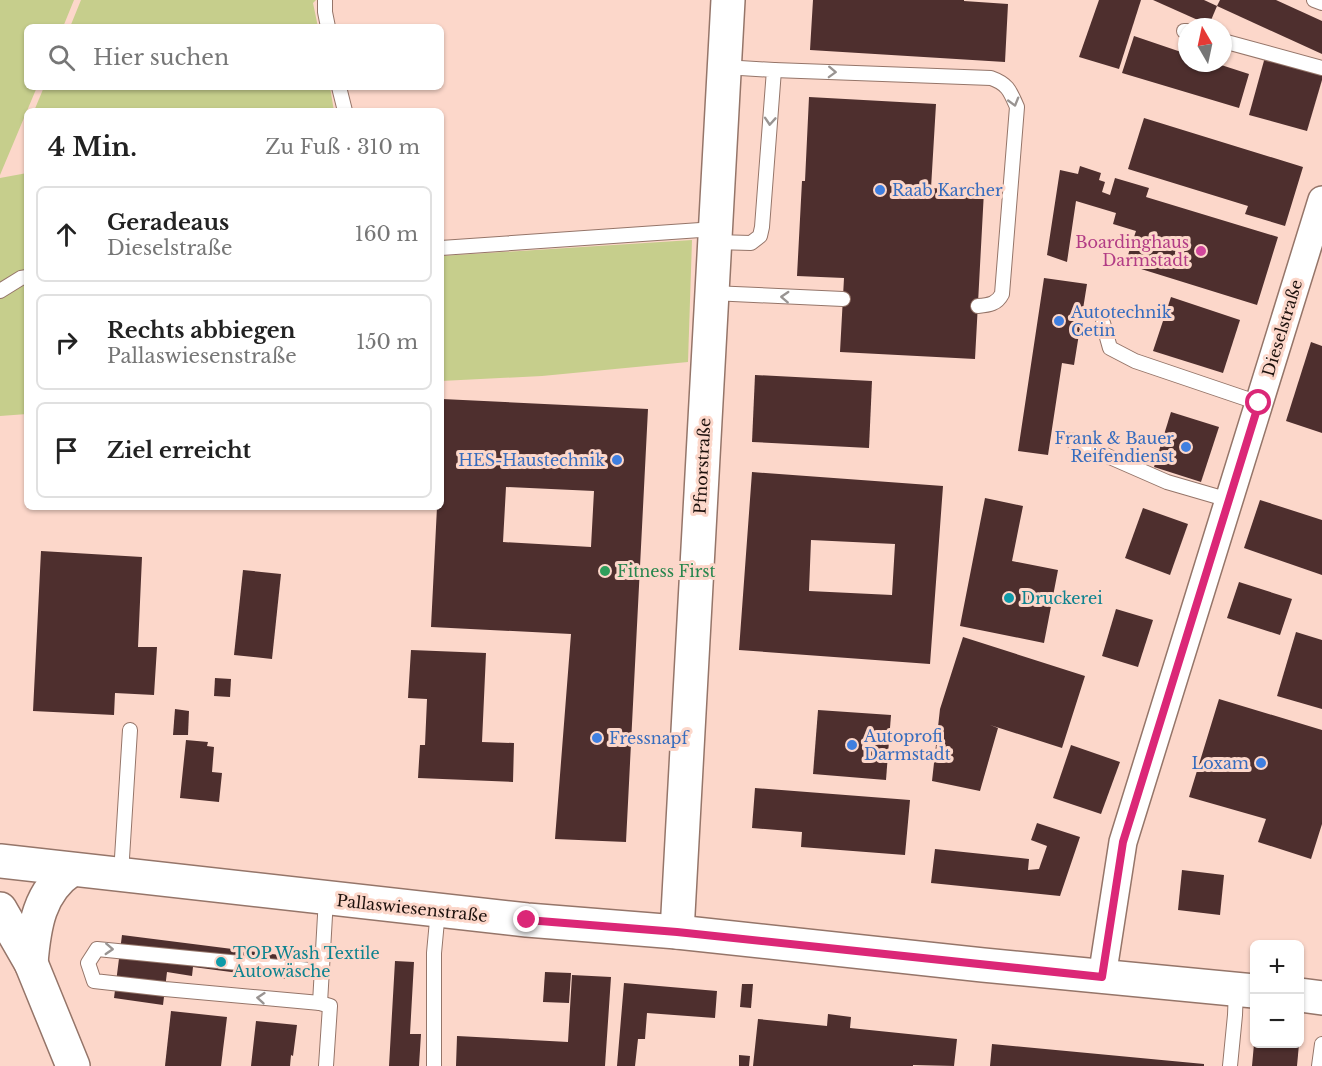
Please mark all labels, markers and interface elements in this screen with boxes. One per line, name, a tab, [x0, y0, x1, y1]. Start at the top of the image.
north arrow	[1178, 18, 1232, 72]
search box	[24, 24, 444, 90]
icon: search	[45, 41, 78, 74]
text: Hier suchen	[93, 44, 229, 71]
one-way arrow	[828, 66, 837, 78]
one-way arrow	[1007, 96, 1019, 107]
one-way arrow	[764, 116, 777, 125]
text: 4 Min.	[48, 131, 137, 163]
text: Zu Fuß · 310 m	[265, 135, 420, 159]
place label: Raab Karcher	[892, 180, 1003, 200]
marker: Raab Karcher	[873, 183, 887, 197]
text: Geradeaus	[107, 209, 229, 236]
icon: ahead	[50, 218, 83, 251]
text: 160 m	[355, 222, 418, 246]
place label: Boardinghaus Darmstadt	[1075, 232, 1189, 270]
text: Dieselstraße	[107, 236, 232, 260]
marker: Boardinghaus Darmstadt	[1194, 244, 1208, 258]
street label: Dieselstraße	[1258, 277, 1306, 379]
one-way arrow	[780, 290, 789, 303]
place label: Autotechnik Cetin	[1070, 302, 1172, 340]
marker: Autotechnik Cetin	[1052, 314, 1066, 328]
text: Rechts abbiegen	[107, 317, 296, 344]
icon: right	[50, 326, 83, 359]
text: 150 m	[356, 330, 418, 354]
text: Pallaswiesenstraße	[107, 344, 297, 368]
route start	[1245, 389, 1271, 415]
street label: Pfnorstraße	[689, 417, 715, 515]
place label: Frank & Bauer Reifendienst	[1054, 428, 1174, 466]
icon: arrive	[50, 434, 83, 467]
text: Ziel erreicht	[107, 437, 251, 464]
marker: Frank & Bauer Reifendienst	[1179, 440, 1193, 454]
place label: HES-Haustechnik	[458, 450, 605, 470]
marker: HES-Haustechnik	[610, 453, 624, 467]
place label: Fitness First	[617, 561, 716, 581]
marker: Fitness First	[598, 564, 612, 578]
place label: Druckerei	[1021, 588, 1103, 608]
marker: Druckerei	[1002, 591, 1016, 605]
place label: Autoprofi Darmstadt	[863, 726, 951, 764]
place label: Fressnapf	[609, 728, 690, 748]
marker: Fressnapf	[590, 731, 604, 745]
marker: Autoprofi Darmstadt	[845, 738, 859, 752]
place label: Loxam	[1192, 753, 1249, 773]
marker: Loxam	[1254, 756, 1268, 770]
street label: Pallaswiesenstraße	[336, 890, 488, 926]
route end	[513, 906, 539, 932]
map controls	[1250, 940, 1304, 1048]
button: +	[1250, 940, 1304, 994]
one-way arrow	[104, 943, 113, 956]
place label: TOP Wash Textile Autowäsche	[232, 943, 380, 981]
marker: TOP Wash Textile Autowäsche	[214, 955, 228, 969]
one-way arrow	[257, 992, 266, 1005]
button: −	[1250, 994, 1304, 1048]

